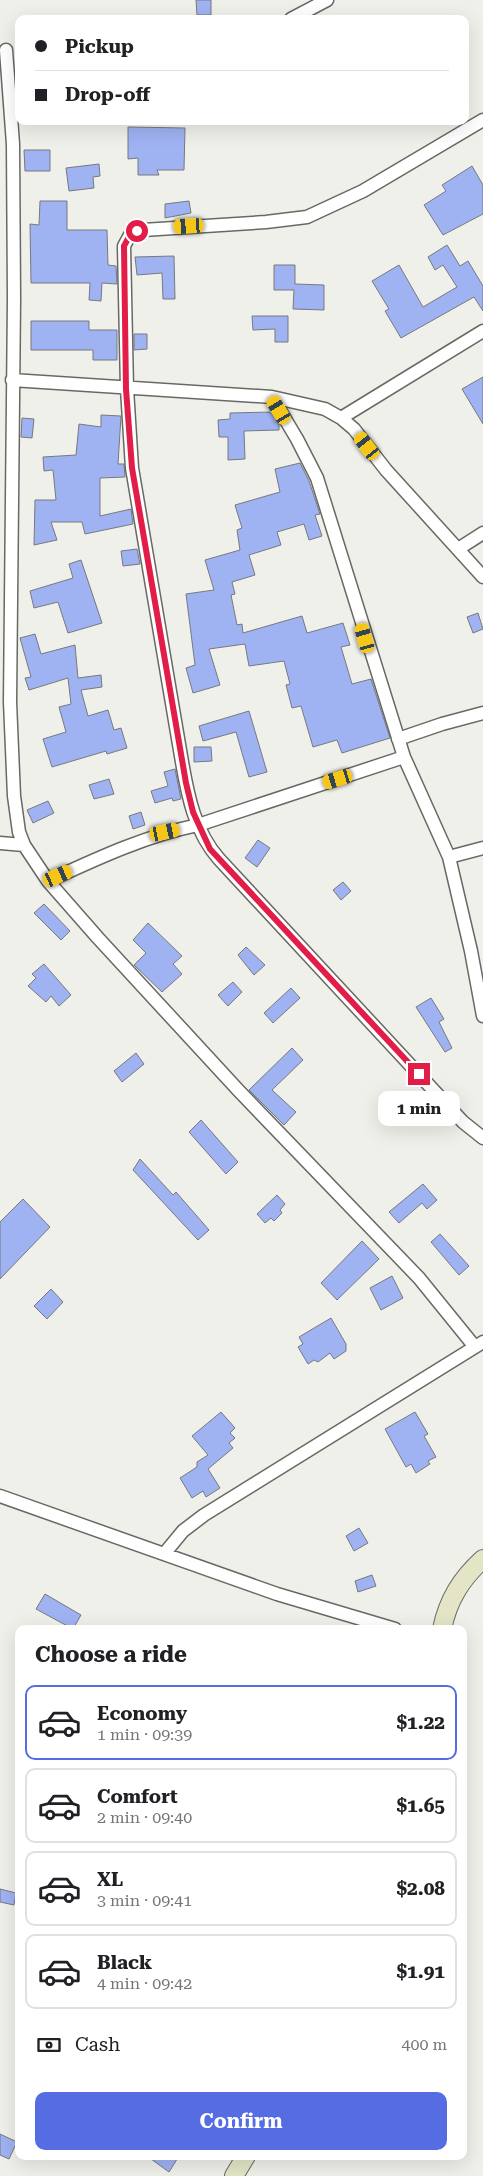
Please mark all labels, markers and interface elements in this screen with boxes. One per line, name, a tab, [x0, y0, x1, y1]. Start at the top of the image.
text: Pickup	[65, 35, 134, 58]
text: Drop-off	[65, 83, 150, 106]
car	[173, 218, 204, 234]
route start	[126, 220, 148, 242]
car	[264, 393, 293, 427]
car	[351, 430, 382, 462]
car	[353, 622, 376, 654]
car	[321, 767, 354, 791]
car	[148, 822, 181, 842]
car	[41, 863, 74, 889]
route end	[408, 1063, 430, 1085]
callout: 1 min	[378, 1092, 460, 1126]
text: 1 min	[397, 1099, 441, 1118]
text: Choose a ride	[35, 1642, 187, 1667]
icon: car	[37, 1700, 82, 1745]
text: Economy	[97, 1702, 187, 1725]
text: $1.22	[396, 1711, 445, 1734]
text: 1 min · 09:39	[97, 1725, 192, 1744]
icon: car	[37, 1783, 82, 1828]
text: Comfort	[97, 1785, 178, 1808]
text: $1.65	[396, 1794, 445, 1817]
text: 2 min · 09:40	[97, 1808, 192, 1827]
icon: car	[37, 1866, 82, 1911]
text: XL	[97, 1868, 123, 1891]
text: $2.08	[396, 1877, 445, 1900]
text: 3 min · 09:41	[97, 1891, 192, 1910]
icon: car	[37, 1949, 82, 1994]
text: Black	[97, 1951, 152, 1974]
text: $1.91	[396, 1960, 445, 1983]
text: 4 min · 09:42	[97, 1974, 192, 1993]
icon: cash	[35, 2031, 63, 2059]
text: Cash	[75, 2033, 120, 2056]
text: 400 m	[401, 2035, 447, 2054]
button: Confirm	[35, 2092, 447, 2150]

